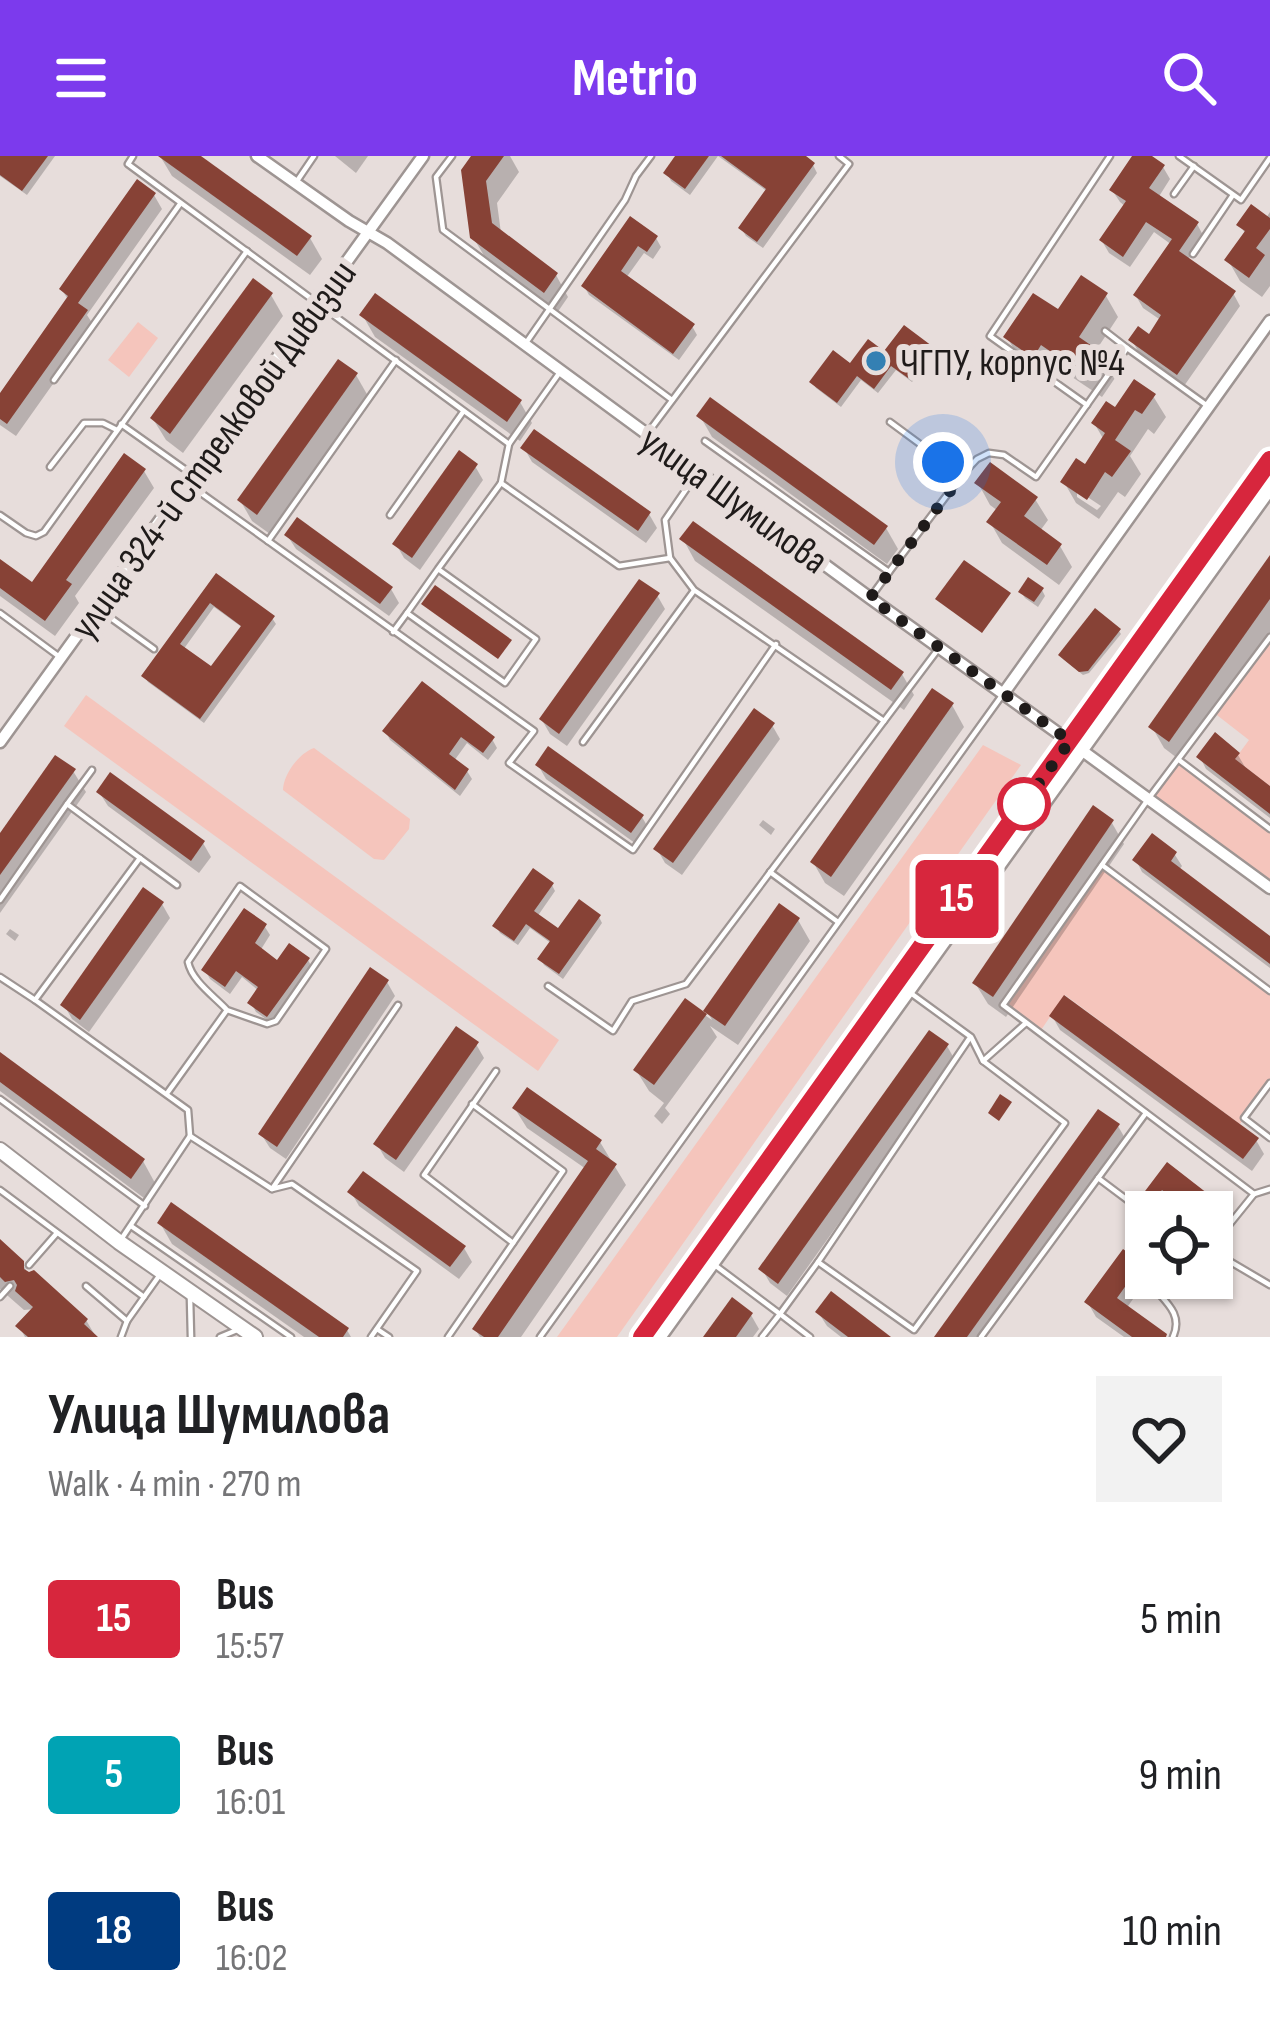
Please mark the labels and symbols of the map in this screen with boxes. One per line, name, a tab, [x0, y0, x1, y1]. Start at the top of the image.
street label: улица 324-й Стрелковой Дивизии	[61, 252, 367, 649]
place label: ЧГПУ, корпус №4	[900, 340, 1125, 387]
marker: ЧГПУ, корпус №4	[863, 348, 889, 374]
street label: улица Шумилова	[631, 417, 837, 585]
your location	[913, 432, 973, 492]
unlabelled marker	[999, 779, 1049, 829]
line badge: 15	[903, 860, 1011, 938]

